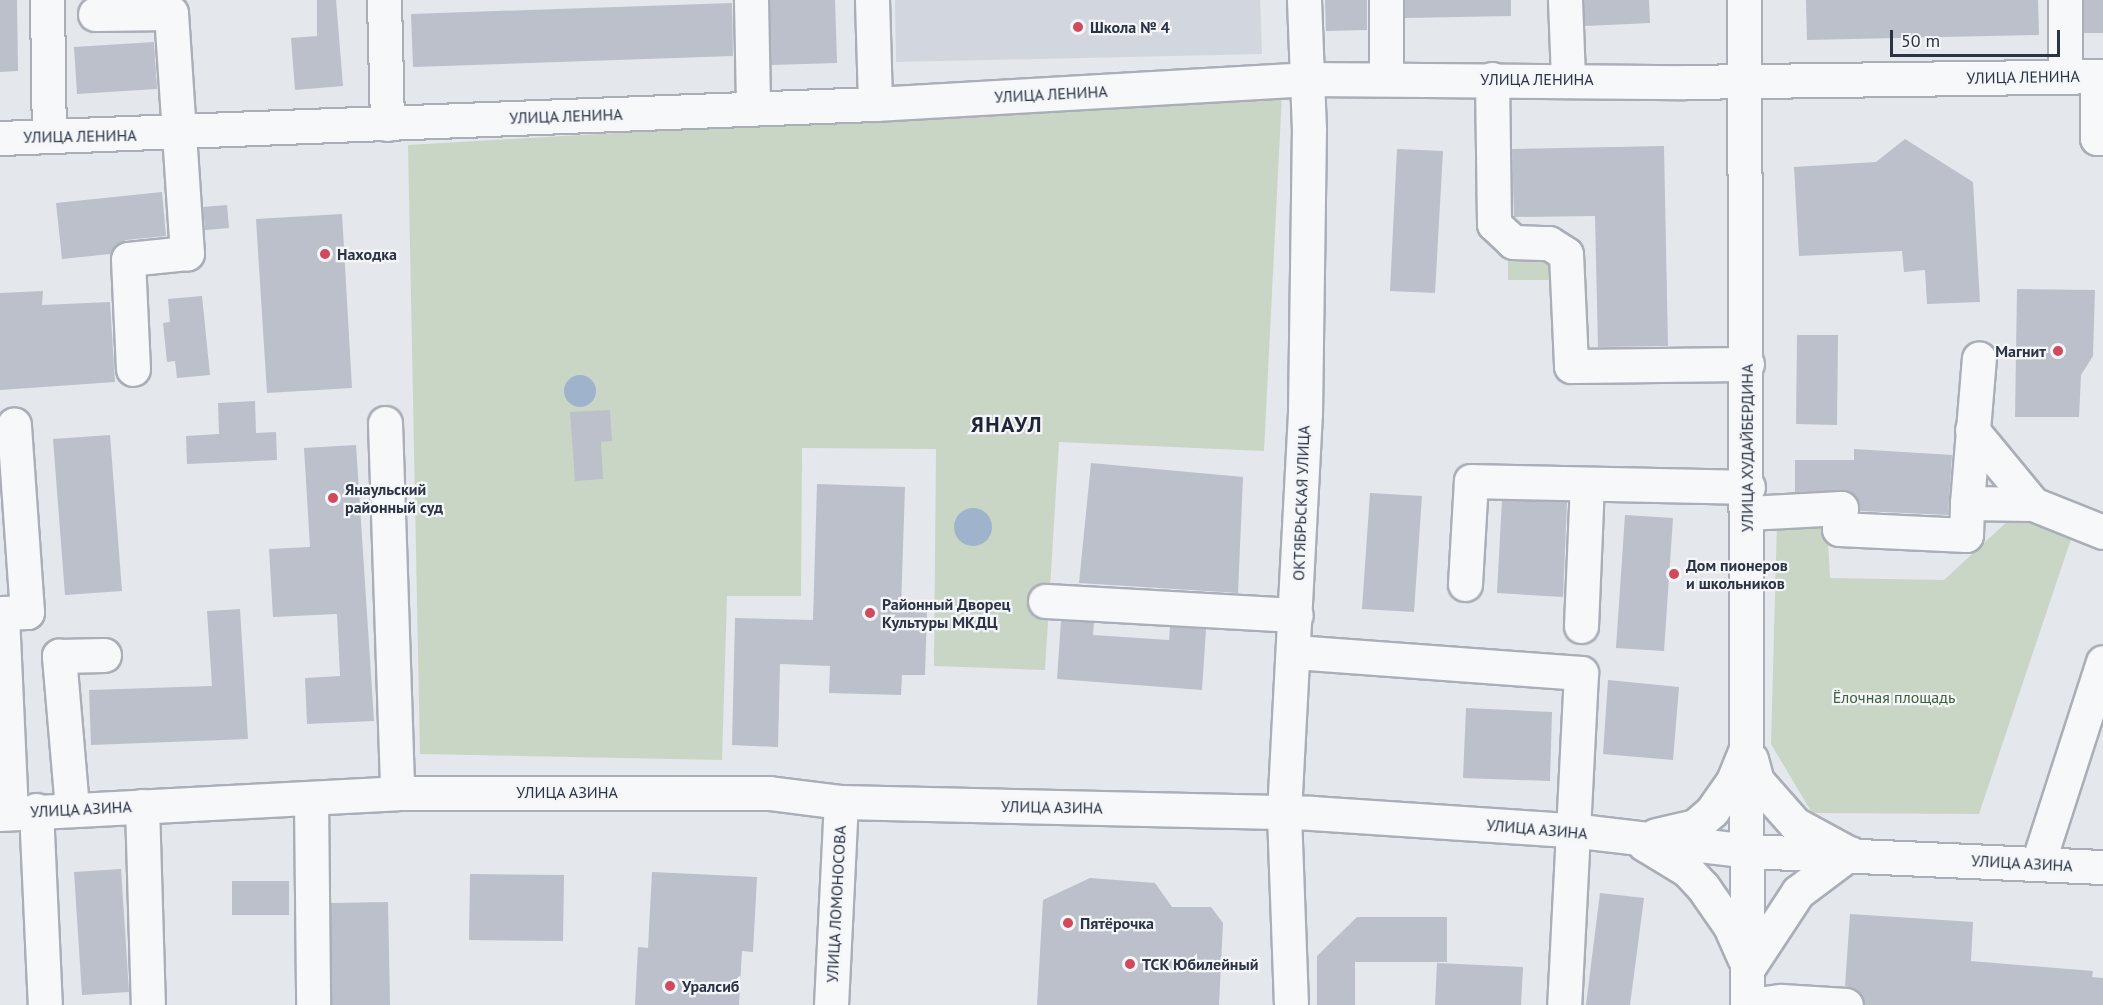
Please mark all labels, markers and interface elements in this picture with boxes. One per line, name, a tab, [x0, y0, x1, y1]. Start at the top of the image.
place label: Школа № 4	[1090, 17, 1170, 37]
scale bar	[1893, 18, 2062, 56]
marker: Школа № 4	[1071, 20, 1085, 34]
text: 50 m	[1901, 29, 1940, 52]
street label: УЛИЦА ЛЕНИНА	[1966, 66, 2080, 88]
street label: УЛИЦА ЛЕНИНА	[1480, 69, 1594, 89]
street label: УЛИЦА ЛЕНИНА	[993, 81, 1109, 107]
street label: УЛИЦА ЛЕНИНА	[509, 104, 623, 128]
street label: УЛИЦА ЛЕНИНА	[23, 125, 137, 147]
place label: Находка	[337, 244, 397, 264]
marker: Находка	[318, 247, 332, 261]
place label: Магнит	[1995, 341, 2046, 361]
marker: Магнит	[2051, 344, 2065, 358]
street label: УЛИЦА ХУДАЙБЕРДИНА	[1737, 363, 1757, 533]
district label: ЯНАУЛ	[971, 412, 1043, 438]
street label: ОКТЯБРЬСКАЯ УЛИЦА	[1289, 425, 1313, 581]
place label: Янаульский районный суд	[345, 479, 443, 517]
marker: Янаульский районный суд	[326, 491, 340, 505]
place label: Дом пионеров и школьников	[1686, 555, 1788, 593]
marker: Дом пионеров и школьников	[1667, 567, 1681, 581]
place label: Районный Дворец Культуры МКДЦ	[882, 594, 1011, 632]
marker: Районный Дворец Культуры МКДЦ	[863, 606, 877, 620]
park label: Ёлочная площадь	[1833, 687, 1955, 707]
street label: УЛИЦА АЗИНА	[516, 782, 618, 802]
street label: УЛИЦА АЗИНА	[29, 797, 133, 821]
street label: УЛИЦА АЗИНА	[1000, 797, 1104, 817]
street label: УЛИЦА АЗИНА	[1485, 815, 1589, 843]
street label: УЛИЦА ЛОМОНОСОВА	[822, 824, 850, 984]
street label: УЛИЦА АЗИНА	[1970, 851, 2074, 875]
place label: Пятёрочка	[1080, 913, 1154, 933]
marker: Пятёрочка	[1061, 916, 1075, 930]
place label: ТСК Юбилейный	[1142, 954, 1259, 974]
marker: ТСК Юбилейный	[1123, 957, 1137, 971]
place label: Уралсиб	[682, 976, 739, 996]
marker: Уралсиб	[663, 979, 677, 993]

